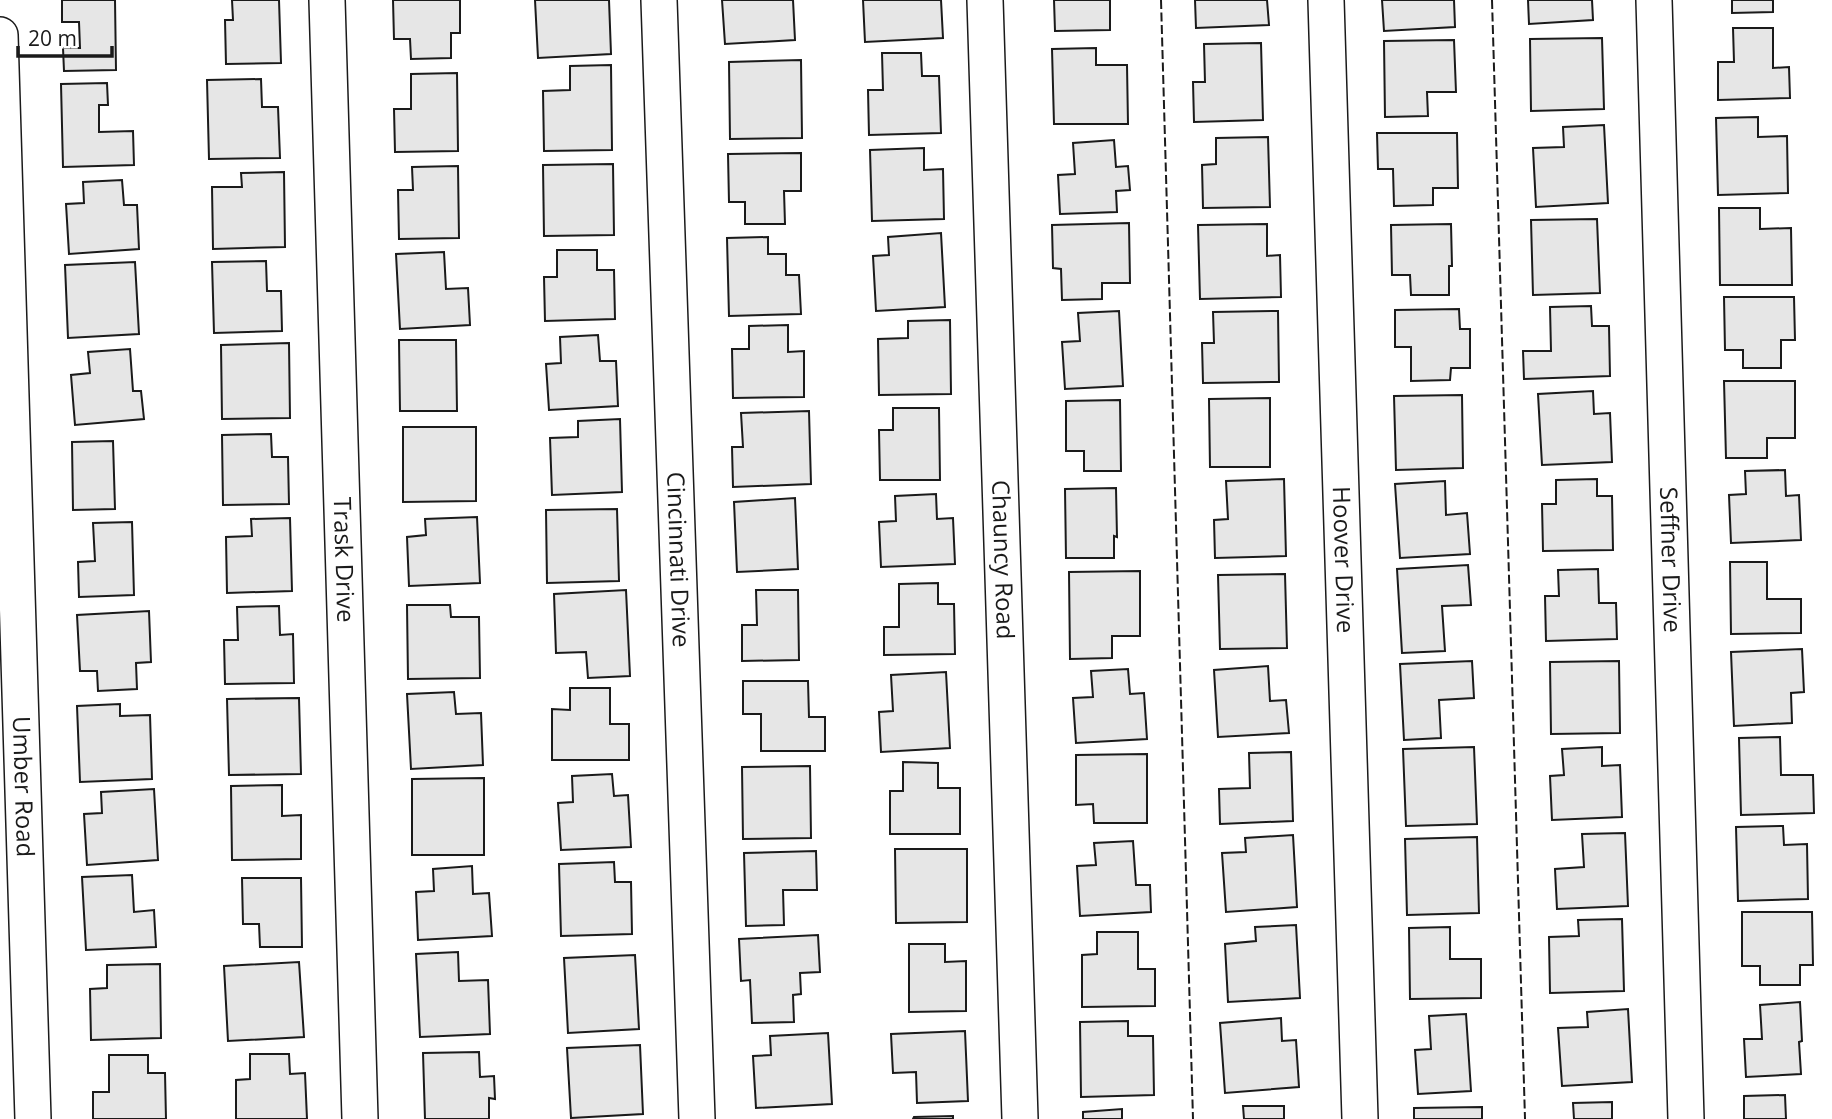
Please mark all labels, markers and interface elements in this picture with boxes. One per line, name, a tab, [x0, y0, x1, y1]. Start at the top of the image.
scale bar	[18, 14, 112, 58]
text: 20 m	[28, 24, 77, 52]
street label: Cincinnati Drive	[660, 471, 699, 648]
street label: Chauncy Road	[985, 479, 1023, 640]
street label: Hoover Drive	[1326, 486, 1363, 634]
street label: Seffner Drive	[1653, 486, 1690, 633]
street label: Trask Drive	[327, 497, 363, 623]
street label: Umber Road	[6, 716, 43, 858]

